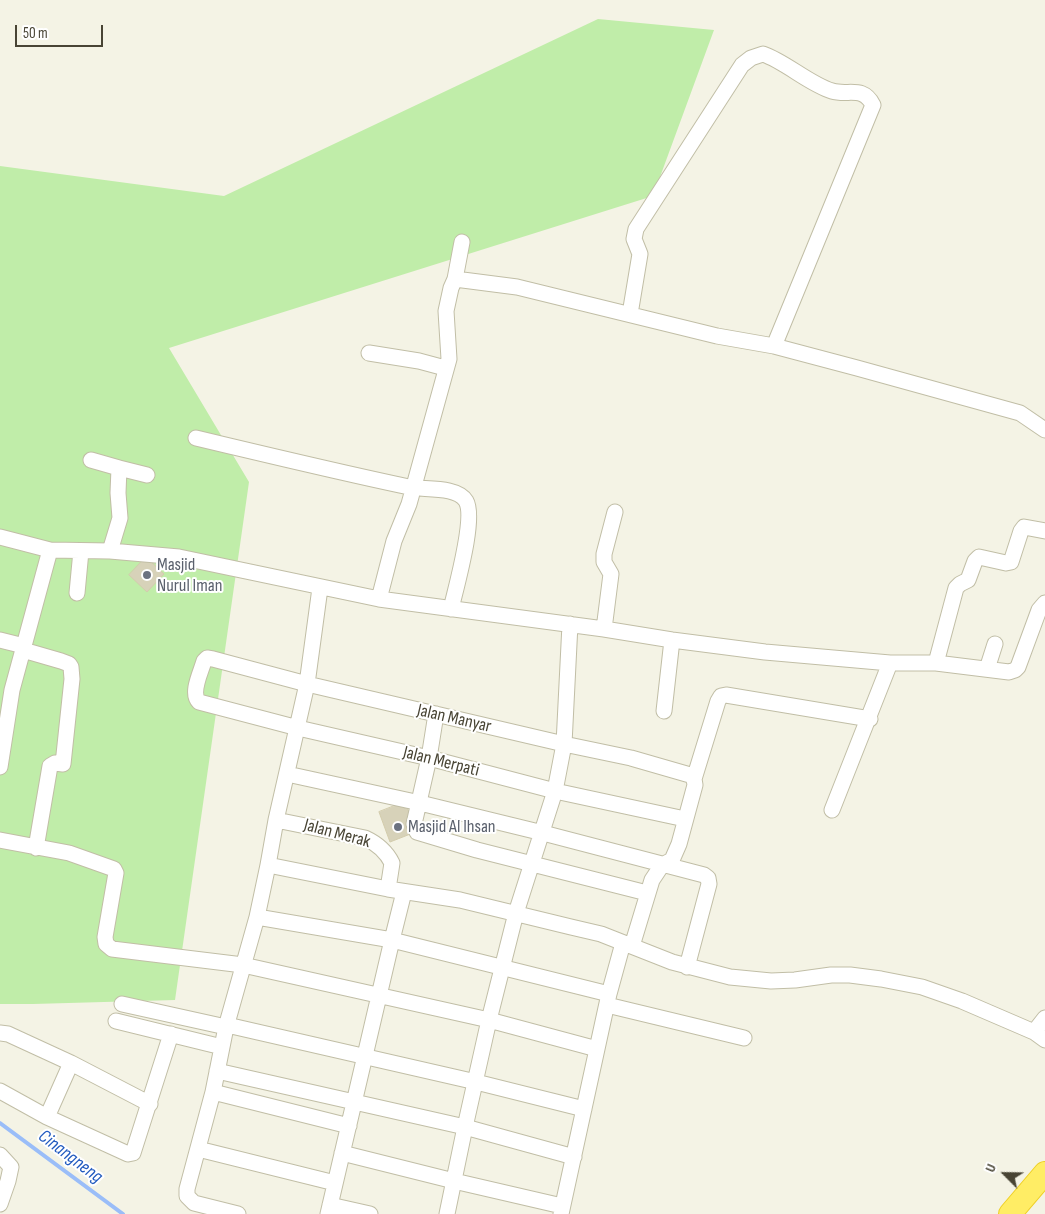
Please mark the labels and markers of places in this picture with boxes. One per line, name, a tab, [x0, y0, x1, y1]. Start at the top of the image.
place label: Masjid Nurul Iman	[157, 554, 222, 596]
marker: Masjid Nurul Iman	[141, 569, 153, 581]
place label: Masjid Al Ihsan	[408, 816, 496, 838]
marker: Masjid Al Ihsan	[392, 821, 404, 833]

